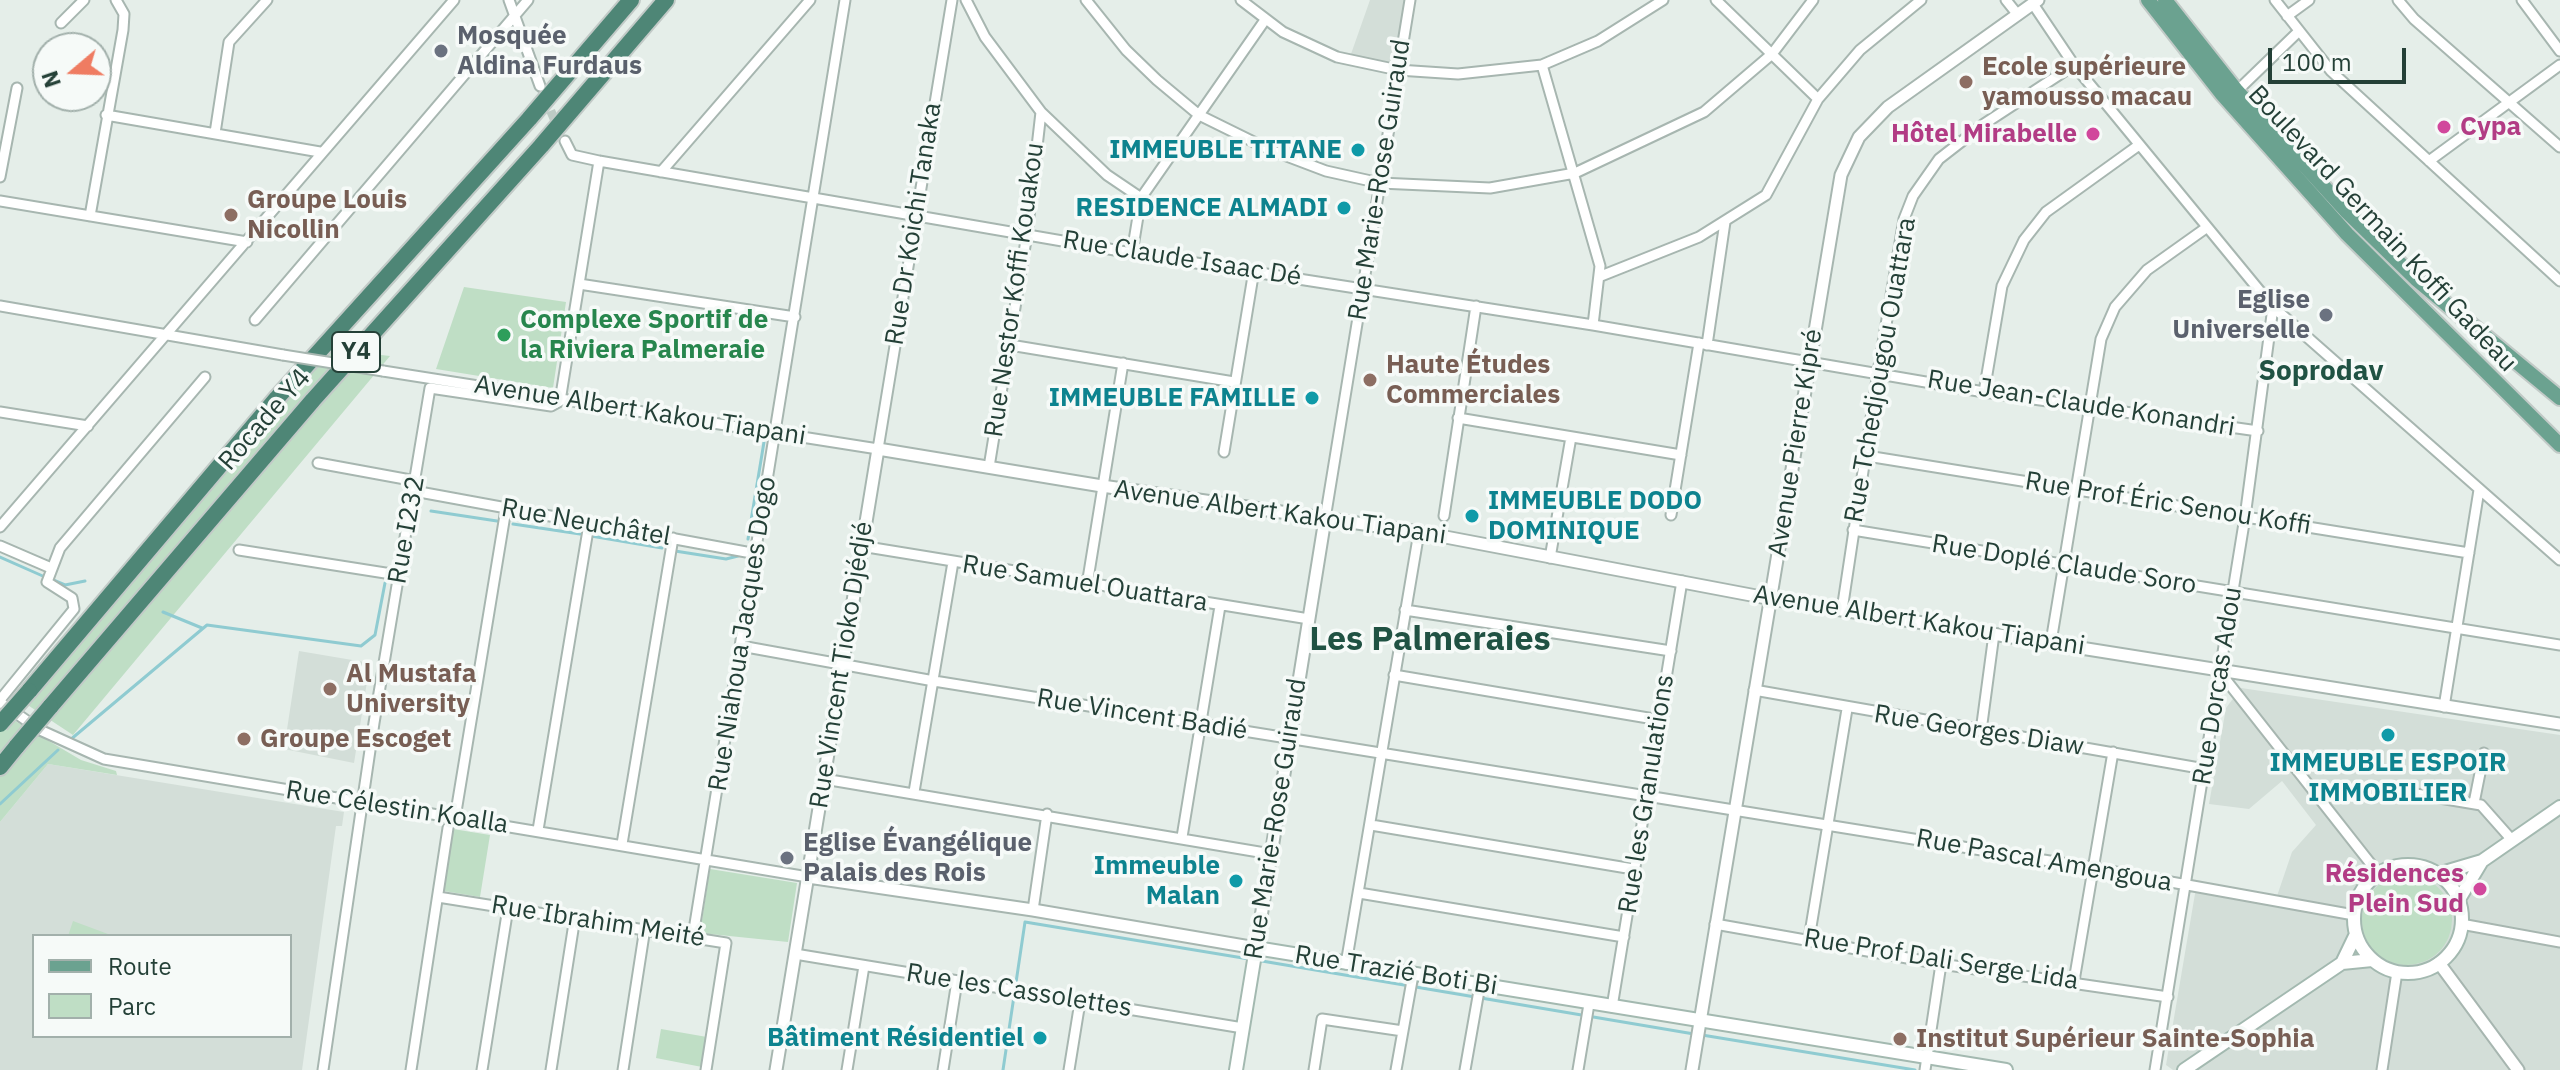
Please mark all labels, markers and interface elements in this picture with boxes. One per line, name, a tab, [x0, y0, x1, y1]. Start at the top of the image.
place label: Mosquée Aldina Furdaus	[457, 20, 642, 82]
north arrow	[32, 32, 112, 112]
scale bar	[2272, 32, 2410, 82]
street label: Rue Marie-Rose Guiraud	[1342, 37, 1418, 323]
marker: Mosquée Aldina Furdaus	[432, 42, 450, 60]
text: 100 m	[2282, 46, 2352, 78]
place label: Ecole supérieure yamousso macau	[1982, 51, 2192, 112]
text: N	[34, 67, 67, 92]
marker: Ecole supérieure yamousso macau	[1957, 73, 1975, 91]
street label: Boulevard Germain Koffi Gadeau	[2241, 79, 2523, 379]
street label: Rue Dr Koichi Tanaka	[879, 100, 949, 348]
place label: Cypa	[2460, 111, 2521, 143]
place label: Hôtel Mirabelle	[1891, 118, 2077, 150]
marker: Cypa	[2435, 118, 2453, 136]
marker: Hôtel Mirabelle	[2084, 125, 2102, 143]
place label: IMMEUBLE TITANE	[1109, 134, 1342, 166]
street label: Rue Nestor Koffi Kouakou	[979, 141, 1051, 439]
marker: IMMEUBLE TITANE	[1349, 141, 1367, 159]
place label: Groupe Louis Nicollin	[247, 184, 407, 246]
place label: RESIDENCE ALMADI	[1076, 192, 1328, 224]
marker: RESIDENCE ALMADI	[1335, 199, 1353, 217]
marker: Groupe Louis Nicollin	[222, 206, 240, 224]
street label: Rue Tchedjougou Ouattara	[1839, 215, 1923, 525]
street label: Rue Claude Isaac Dé	[1061, 225, 1303, 293]
place label: Eglise Universelle	[2172, 284, 2310, 346]
place label: Complexe Sportif de la Riviera Palmeraie	[520, 304, 768, 366]
marker: Eglise Universelle	[2317, 306, 2335, 324]
marker: Complexe Sportif de la Riviera Palmeraie	[495, 326, 513, 344]
street label: Avenue Pierre Kipré	[1763, 327, 1829, 559]
road number: Y4	[332, 332, 380, 372]
place label: Haute Études Commerciales	[1386, 349, 1560, 410]
district label: Soprodav	[2259, 355, 2383, 389]
street label: Rocade Y4	[212, 363, 318, 477]
street label: Rue Jean-Claude Konandri	[1925, 364, 2237, 444]
street label: Avenue Albert Kakou Tiapani	[472, 369, 808, 453]
marker: Haute Études Commerciales	[1361, 371, 1379, 389]
place label: IMMEUBLE FAMILLE	[1049, 382, 1296, 414]
marker: IMMEUBLE FAMILLE	[1303, 389, 1321, 407]
street label: Rue Prof Éric Senou Koffi	[2023, 466, 2313, 542]
street label: Rue I232	[382, 474, 432, 586]
street label: Avenue Albert Kakou Tiapani	[1112, 474, 1448, 552]
street label: Rue Niahoua Jacques Dogo	[703, 475, 783, 793]
place label: IMMEUBLE DODO DOMINIQUE	[1488, 485, 1702, 546]
street label: Rue Neuchâtel	[499, 493, 673, 553]
marker: IMMEUBLE DODO DOMINIQUE	[1463, 507, 1481, 525]
street label: Rue Vincent Tioko Djédjé	[804, 519, 880, 811]
street label: Rue Doplé Claude Soro	[1930, 529, 2198, 601]
street label: Rue Samuel Ouattara	[960, 549, 1210, 619]
street label: Avenue Albert Kakou Tiapani	[1751, 579, 2087, 663]
street label: Rue Dorcas Adou	[2187, 585, 2249, 787]
district label: Les Palmeraies	[1309, 620, 1551, 660]
place label: Al Mustafa University	[346, 658, 476, 720]
street label: Rue les Granulations	[1613, 672, 1681, 916]
street label: Rue Marie-Rose Guiraud	[1238, 676, 1314, 962]
marker: Al Mustafa University	[321, 680, 339, 698]
street label: Rue Vincent Badié	[1034, 683, 1250, 747]
street label: Rue Georges Diaw	[1872, 699, 2086, 763]
place label: Groupe Escoget	[260, 723, 451, 755]
marker: IMMEUBLE ESPOIR IMMOBILIER	[2379, 726, 2397, 744]
marker: Groupe Escoget	[235, 730, 253, 748]
place label: IMMEUBLE ESPOIR IMMOBILIER	[2269, 747, 2507, 808]
street label: Rue Célestin Koalla	[284, 775, 510, 841]
street label: Rue Pascal Amengoua	[1914, 823, 2174, 899]
place label: Eglise Évangélique Palais des Rois	[803, 827, 1032, 888]
marker: Eglise Évangélique Palais des Rois	[778, 849, 796, 867]
place label: Immeuble Malan	[1094, 850, 1220, 912]
place label: Résidences Plein Sud	[2325, 858, 2464, 920]
marker: Immeuble Malan	[1227, 872, 1245, 890]
marker: Résidences Plein Sud	[2471, 880, 2489, 898]
street label: Rue Ibrahim Meité	[489, 890, 707, 954]
street label: Rue Prof Dali Serge Lida	[1802, 923, 2080, 997]
legend	[32, 934, 292, 1038]
street label: Rue Trazié Boti Bi	[1293, 940, 1499, 1002]
text: Route	[108, 950, 172, 982]
street label: Rue les Cassolettes	[904, 958, 1134, 1024]
text: Parc	[108, 990, 156, 1022]
place label: Bâtiment Résidentiel	[767, 1022, 1024, 1054]
place label: Institut Supérieur Sainte-Sophia	[1916, 1023, 2314, 1055]
marker: Bâtiment Résidentiel	[1031, 1029, 1049, 1047]
marker: Institut Supérieur Sainte-Sophia	[1891, 1030, 1909, 1048]

